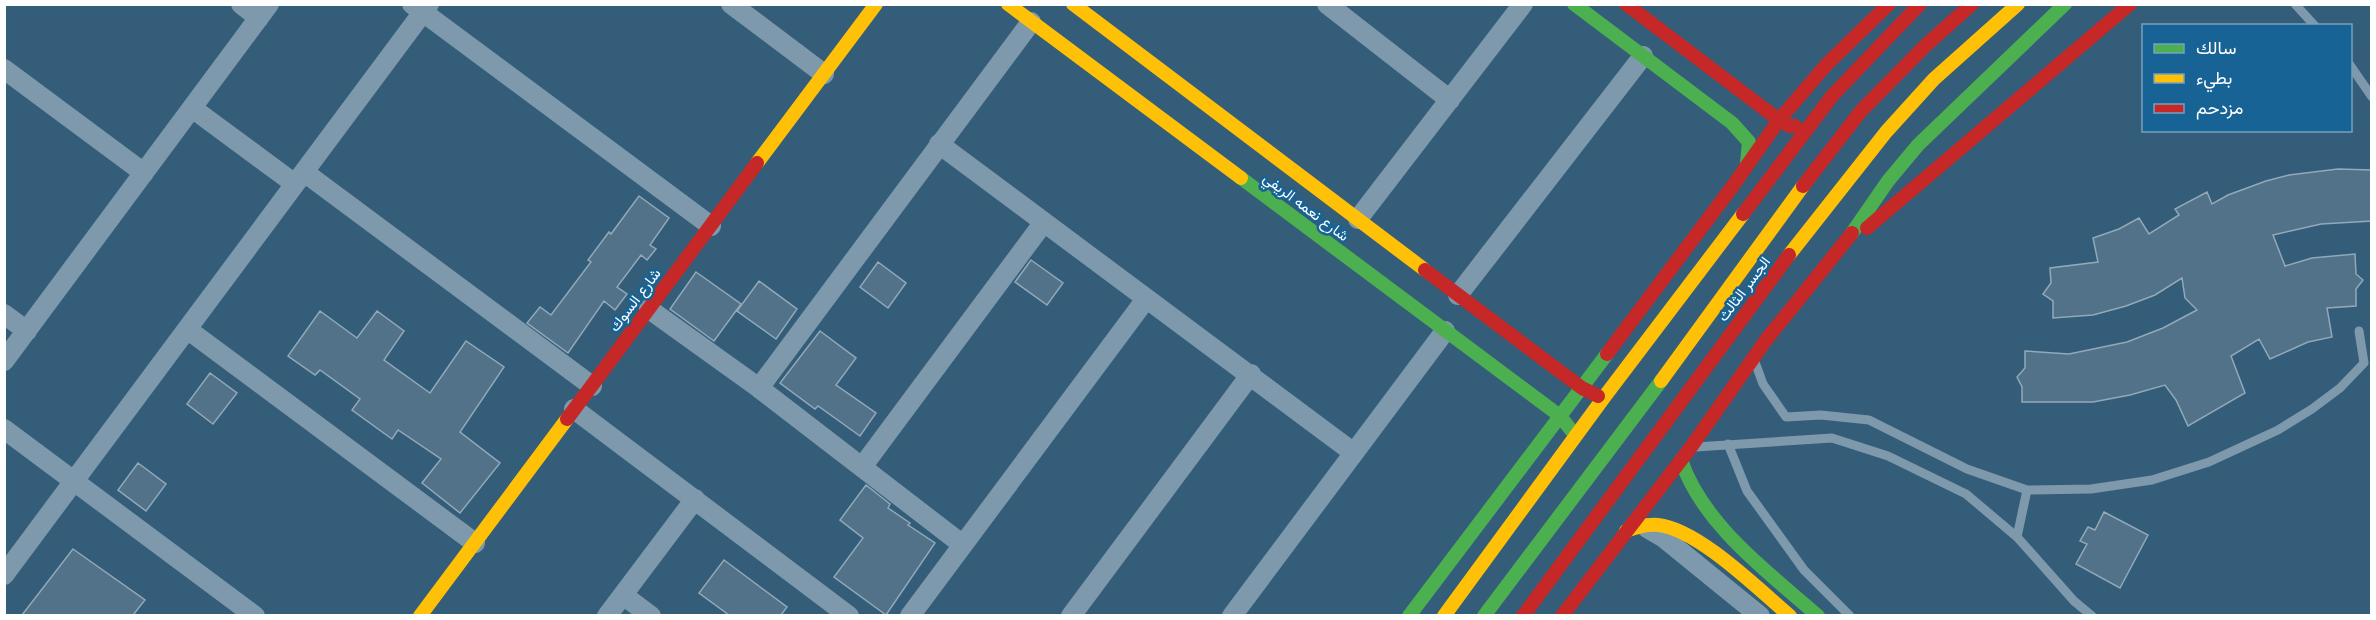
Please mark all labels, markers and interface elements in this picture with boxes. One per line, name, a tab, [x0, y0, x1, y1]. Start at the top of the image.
legend	[2142, 24, 2352, 132]
text: سالك	[2196, 37, 2236, 59]
text: بطيء	[2196, 67, 2232, 93]
text: مزدحم	[2196, 97, 2243, 120]
street label: شارع نعمه الريفي	[1257, 168, 1353, 248]
street label: الجسر الثالث	[1713, 253, 1774, 325]
street label: شارع السوك	[605, 264, 666, 336]

